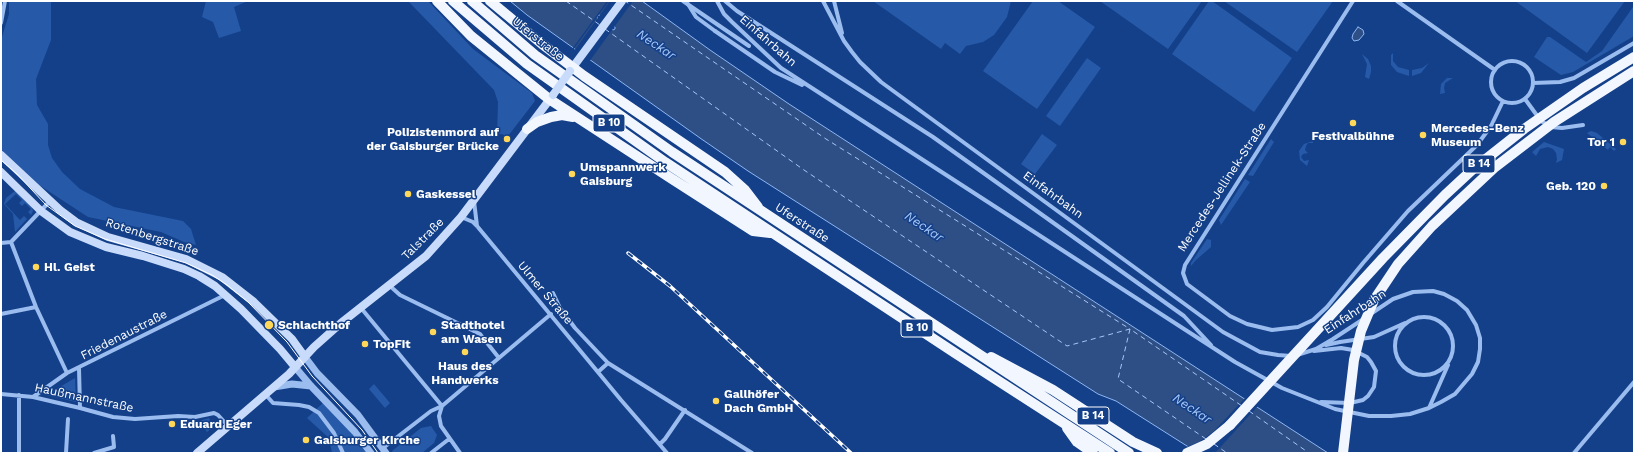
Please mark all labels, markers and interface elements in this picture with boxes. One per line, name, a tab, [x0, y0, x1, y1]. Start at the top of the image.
street label: Einfahrbahn	[737, 12, 799, 70]
street label: Uferstraße	[509, 14, 567, 64]
water label: Neckar	[634, 26, 678, 64]
road number: B 10	[593, 114, 625, 132]
marker: Festivalbühne	[1348, 118, 1358, 128]
street label: Mercedes-Jellinek-Straße	[1175, 120, 1269, 254]
place label: Mercedes-Benz Museum	[1431, 121, 1524, 149]
place label: Polizistenmord auf der Gaisburger Brücke	[366, 125, 499, 153]
place label: Festivalbühne	[1311, 129, 1395, 143]
marker: Mercedes-Benz Museum	[1418, 130, 1428, 140]
marker: Polizistenmord auf der Gaisburger Brücke	[502, 134, 512, 144]
place label: Tor 1	[1587, 135, 1615, 149]
marker: Tor 1	[1618, 137, 1628, 147]
road number: B 14	[1463, 155, 1495, 173]
place label: Umspannwerk Gaisburg	[580, 160, 666, 188]
street label: Einfahrbahn	[1020, 168, 1086, 222]
marker: Umspannwerk Gaisburg	[567, 169, 577, 179]
place label: Geb. 120	[1546, 179, 1596, 193]
marker: Geb. 120	[1599, 181, 1609, 191]
place label: Gaskessel	[416, 187, 476, 201]
marker: Gaskessel	[403, 189, 413, 199]
street label: Uferstraße	[772, 200, 832, 246]
water label: Neckar	[902, 208, 946, 246]
street label: Rotenbergstraße	[104, 215, 200, 259]
street label: Talstraße	[399, 215, 447, 263]
street label: Ulmer Straße	[514, 258, 576, 328]
place label: Hl. Geist	[44, 260, 95, 274]
marker: Hl. Geist	[31, 262, 41, 272]
street label: Einfahrbahn	[1321, 287, 1389, 337]
street label: Friedenaustraße	[78, 307, 170, 363]
place label: Schlachthof	[278, 318, 350, 332]
place label: Stadthotel am Wasen	[441, 318, 505, 346]
marker: Schlachthof	[263, 319, 275, 331]
road number: B 10	[901, 319, 933, 337]
marker: Stadthotel am Wasen	[428, 327, 438, 337]
place label: TopFit	[373, 337, 410, 351]
marker: TopFit	[360, 339, 370, 349]
marker: Haus des Handwerks	[460, 347, 470, 357]
place label: Haus des Handwerks	[431, 359, 499, 387]
street label: Haußmannstraße	[33, 380, 135, 416]
place label: Gallhöfer Dach GmbH	[724, 387, 793, 415]
water label: Neckar	[1170, 390, 1214, 428]
marker: Gallhöfer Dach GmbH	[711, 396, 721, 406]
road number: B 14	[1077, 407, 1109, 425]
place label: Eduard Eger	[180, 417, 252, 431]
marker: Eduard Eger	[167, 419, 177, 429]
place label: Gaisburger Kirche	[314, 433, 420, 447]
marker: Gaisburger Kirche	[301, 435, 311, 445]

